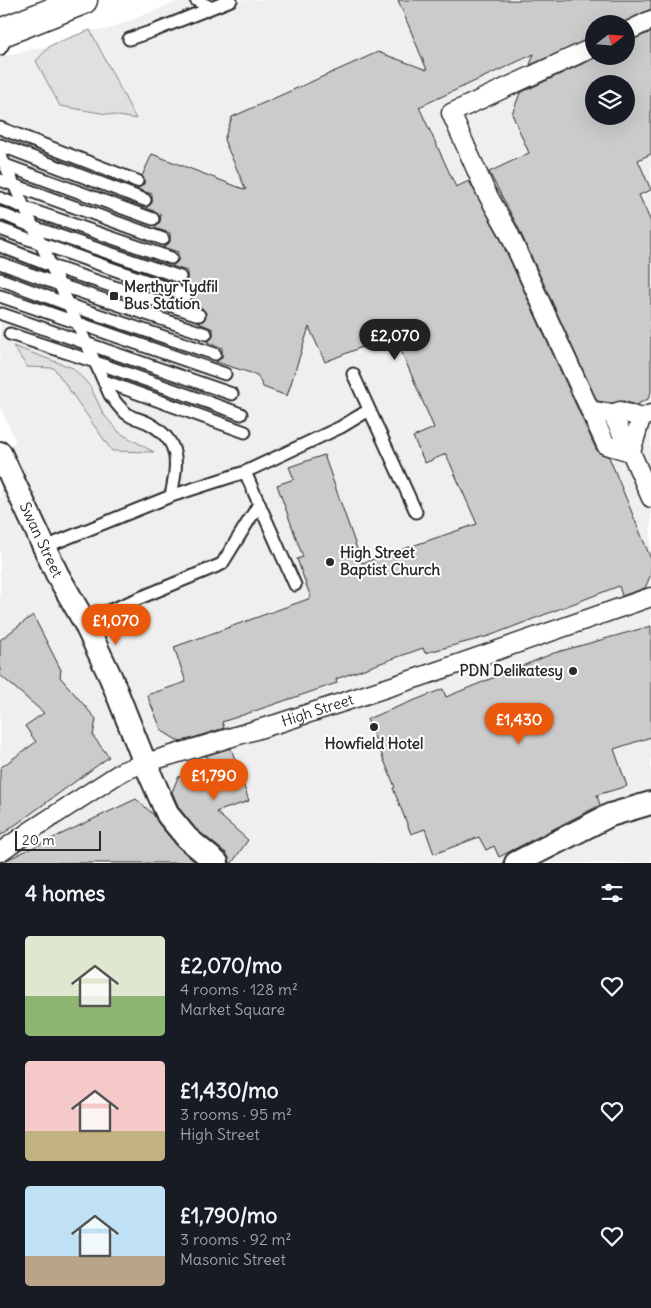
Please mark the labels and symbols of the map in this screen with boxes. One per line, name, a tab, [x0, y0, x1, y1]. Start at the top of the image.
north arrow	[585, 15, 635, 65]
place label: Merthyr Tydfil Bus Station	[124, 277, 218, 313]
marker: Merthyr Tydfil Bus Station	[108, 290, 120, 302]
pin: £2,070	[354, 318, 436, 361]
street label: Swan Street	[16, 499, 67, 581]
place label: High Street Baptist Church	[340, 543, 441, 580]
marker: High Street Baptist Church	[324, 556, 336, 568]
pin: £1,070	[75, 604, 157, 646]
place label: PDN Delikatesy	[460, 661, 563, 681]
marker: PDN Delikatesy	[567, 665, 579, 677]
street label: High Street	[279, 689, 356, 731]
pin: £1,430	[478, 702, 560, 745]
marker: Howfield Hotel	[368, 721, 380, 733]
place label: Howfield Hotel	[325, 734, 423, 753]
pin: £1,790	[173, 758, 255, 801]
scale bar	[15, 828, 101, 851]

